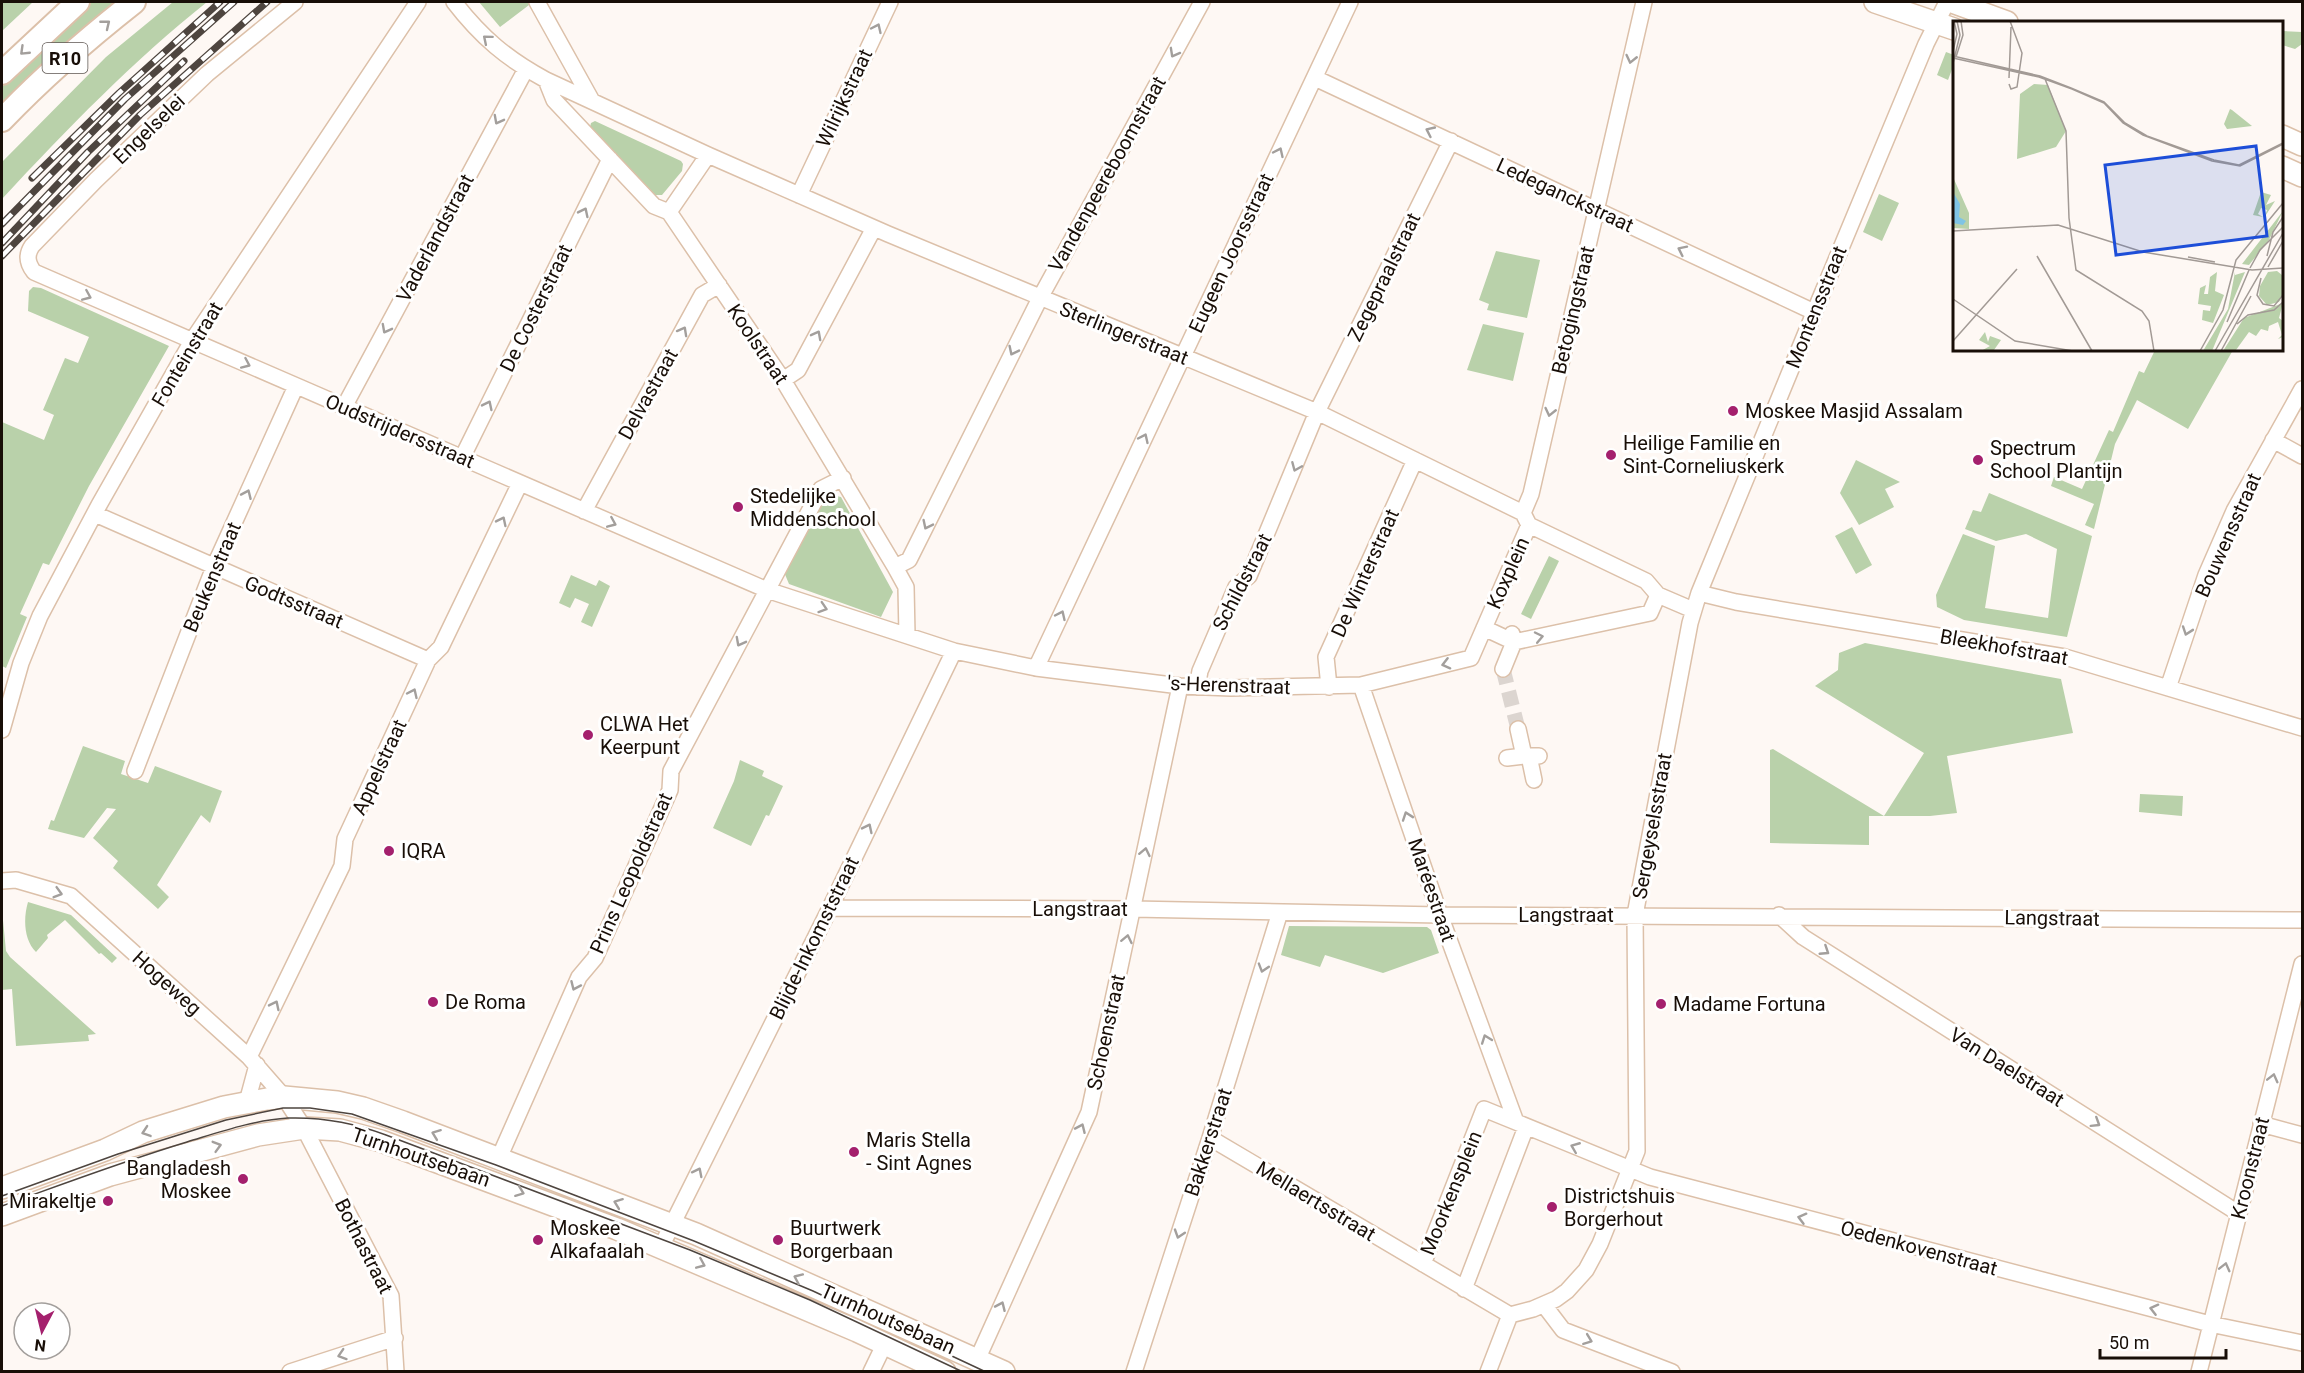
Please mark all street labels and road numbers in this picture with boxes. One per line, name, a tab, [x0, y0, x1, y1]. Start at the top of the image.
road number: R10	[42, 43, 88, 73]
street label: Wilrijkstraat	[811, 45, 877, 151]
street label: Vandenpeereboomstraat	[1043, 72, 1171, 276]
street label: Engelselei	[108, 89, 190, 169]
street label: Ledeganckstraat	[1493, 153, 1637, 237]
street label: Eugeen Joorsstraat	[1184, 169, 1278, 337]
street label: Vaderlandstraat	[391, 170, 479, 306]
street label: Zegepraalstraat	[1343, 209, 1425, 345]
street label: De Costerstraat	[495, 240, 577, 376]
street label: Montensstraat	[1781, 242, 1851, 372]
street label: Betogingstraat	[1547, 244, 1599, 376]
street label: Sterlingerstraat	[1056, 296, 1192, 370]
street label: Fonteinstraat	[146, 297, 228, 411]
street label: Koolstraat	[722, 299, 794, 389]
street label: Delvastraat	[613, 344, 683, 444]
street label: Oudstrijdersstraat	[322, 389, 478, 473]
street label: Bouwensstraat	[2190, 469, 2266, 601]
street label: De Winterstraat	[1326, 505, 1404, 641]
street label: Beukenstraat	[178, 518, 246, 636]
street label: Schildstraat	[1207, 529, 1277, 635]
street label: Koxplein	[1482, 533, 1534, 613]
street label: Godtsstraat	[241, 570, 347, 634]
street label: Bleekhofstraat	[1938, 624, 2070, 670]
street label: 's-Herenstraat	[1167, 671, 1291, 699]
street label: Appelstraat	[346, 715, 412, 819]
street label: Sergeyselsstraat	[1627, 751, 1677, 901]
street label: Prins Leopoldstraat	[585, 789, 677, 957]
street label: Maréestraat	[1403, 835, 1461, 945]
street label: Blijde-Inkomststraat	[764, 853, 864, 1023]
street label: Langstraat	[1032, 897, 1128, 921]
street label: Langstraat	[1518, 903, 1614, 927]
street label: Langstraat	[2004, 905, 2100, 931]
street label: Hogeweg	[128, 946, 206, 1020]
street label: Schoenstraat	[1082, 972, 1130, 1092]
street label: Van Daelstraat	[1945, 1022, 2069, 1112]
street label: Bakkerstraat	[1179, 1085, 1237, 1199]
street label: Kroonstraat	[2226, 1114, 2274, 1222]
street label: Turnhoutsebaan	[349, 1122, 493, 1192]
street label: Moorkensplein	[1415, 1128, 1487, 1258]
street label: Mellaertsstraat	[1252, 1156, 1380, 1246]
street label: Bothastraat	[330, 1194, 398, 1298]
street label: Oedenkovenstraat	[1838, 1216, 2000, 1280]
street label: Turnhoutsebaan	[817, 1279, 959, 1359]

